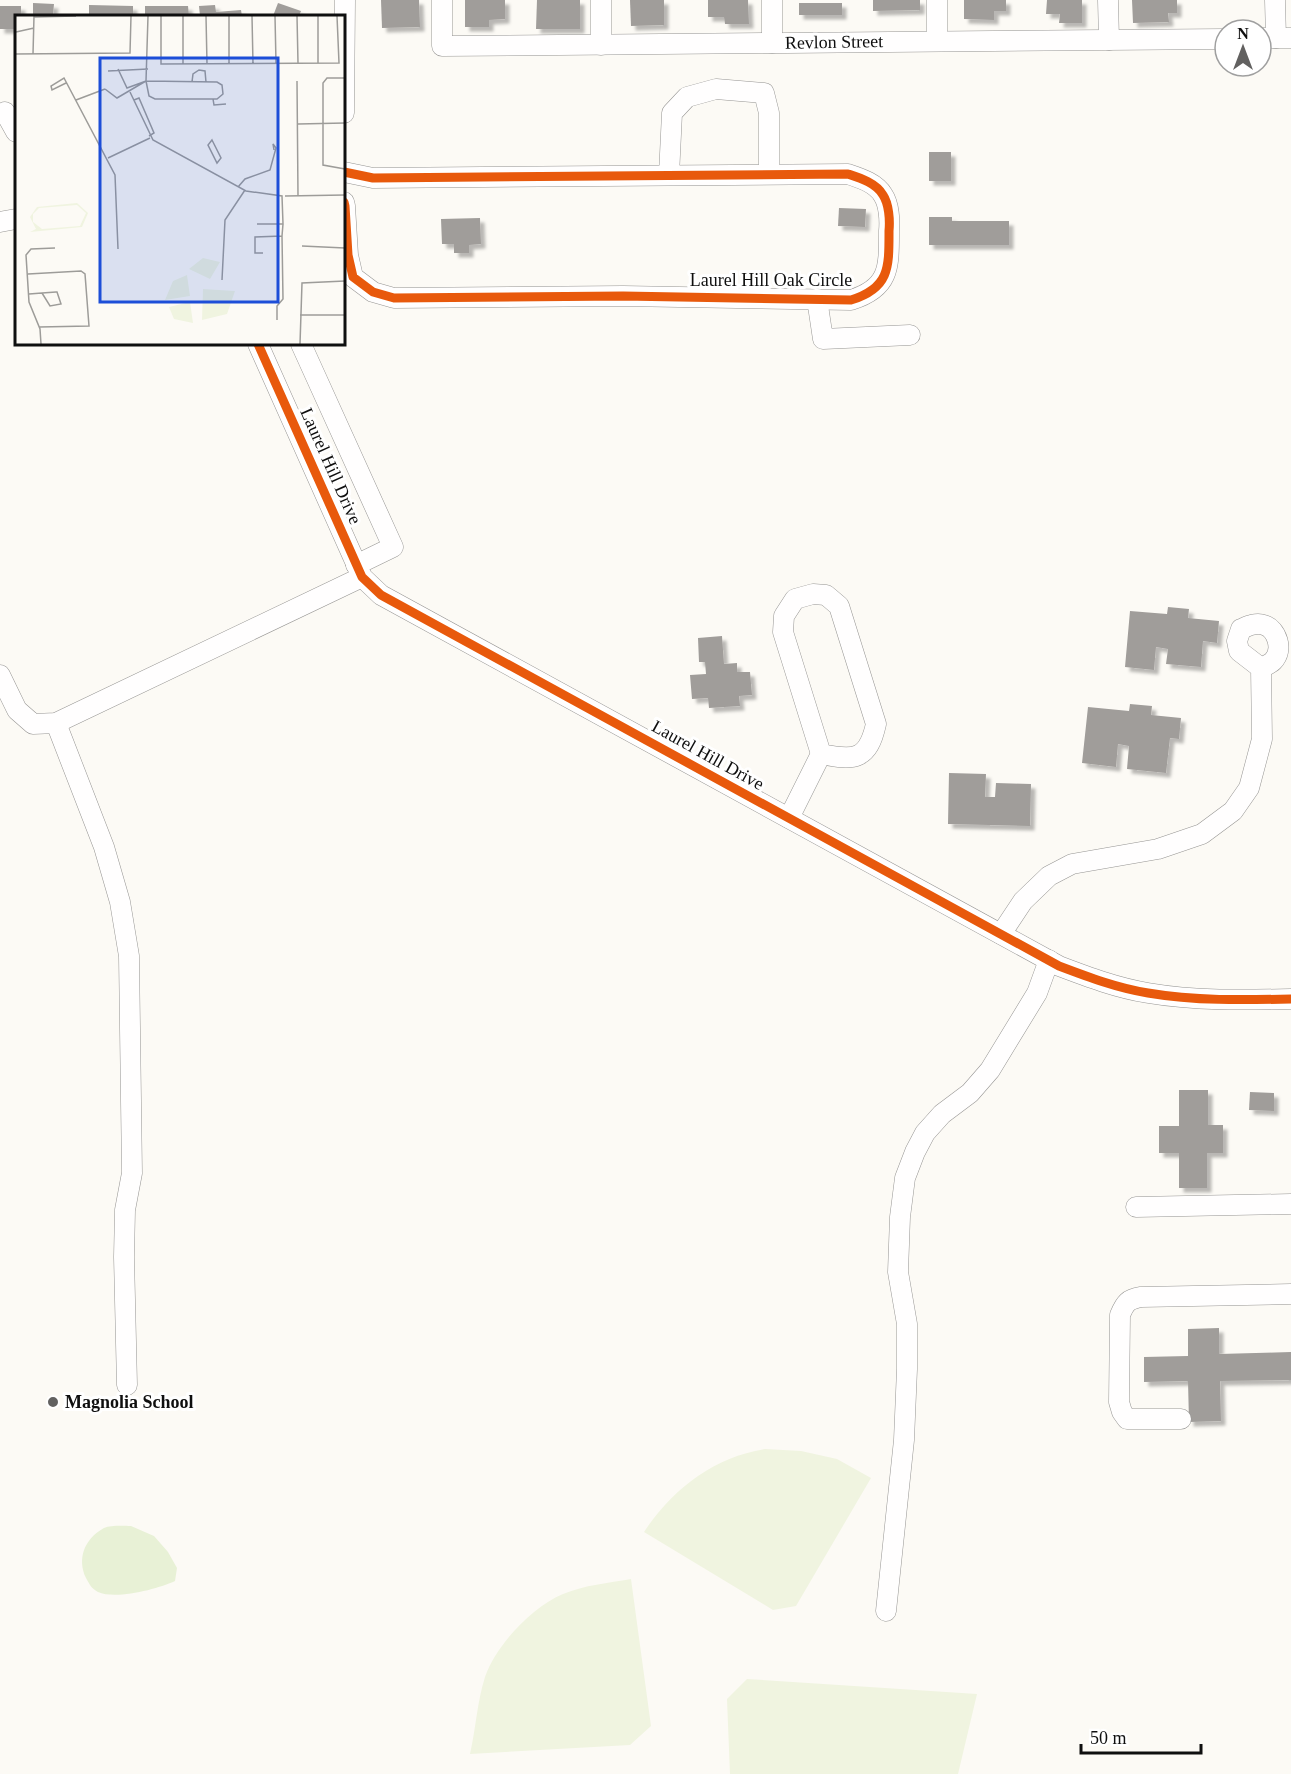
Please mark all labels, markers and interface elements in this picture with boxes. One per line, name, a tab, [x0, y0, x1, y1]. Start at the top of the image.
inset map	[15, 15, 345, 345]
north arrow	[1213, 18, 1273, 78]
text: N	[1237, 25, 1249, 42]
street label: Revlon Street	[785, 31, 883, 53]
street label: Laurel Hill Oak Circle	[690, 270, 852, 290]
street label: Laurel Hill Drive	[296, 405, 366, 527]
street label: Laurel Hill Drive	[649, 716, 767, 794]
place label: Magnolia School	[65, 1392, 194, 1412]
marker: Magnolia School	[46, 1395, 60, 1409]
scale bar	[1081, 1717, 1201, 1755]
text: 50 m	[1090, 1728, 1127, 1748]

